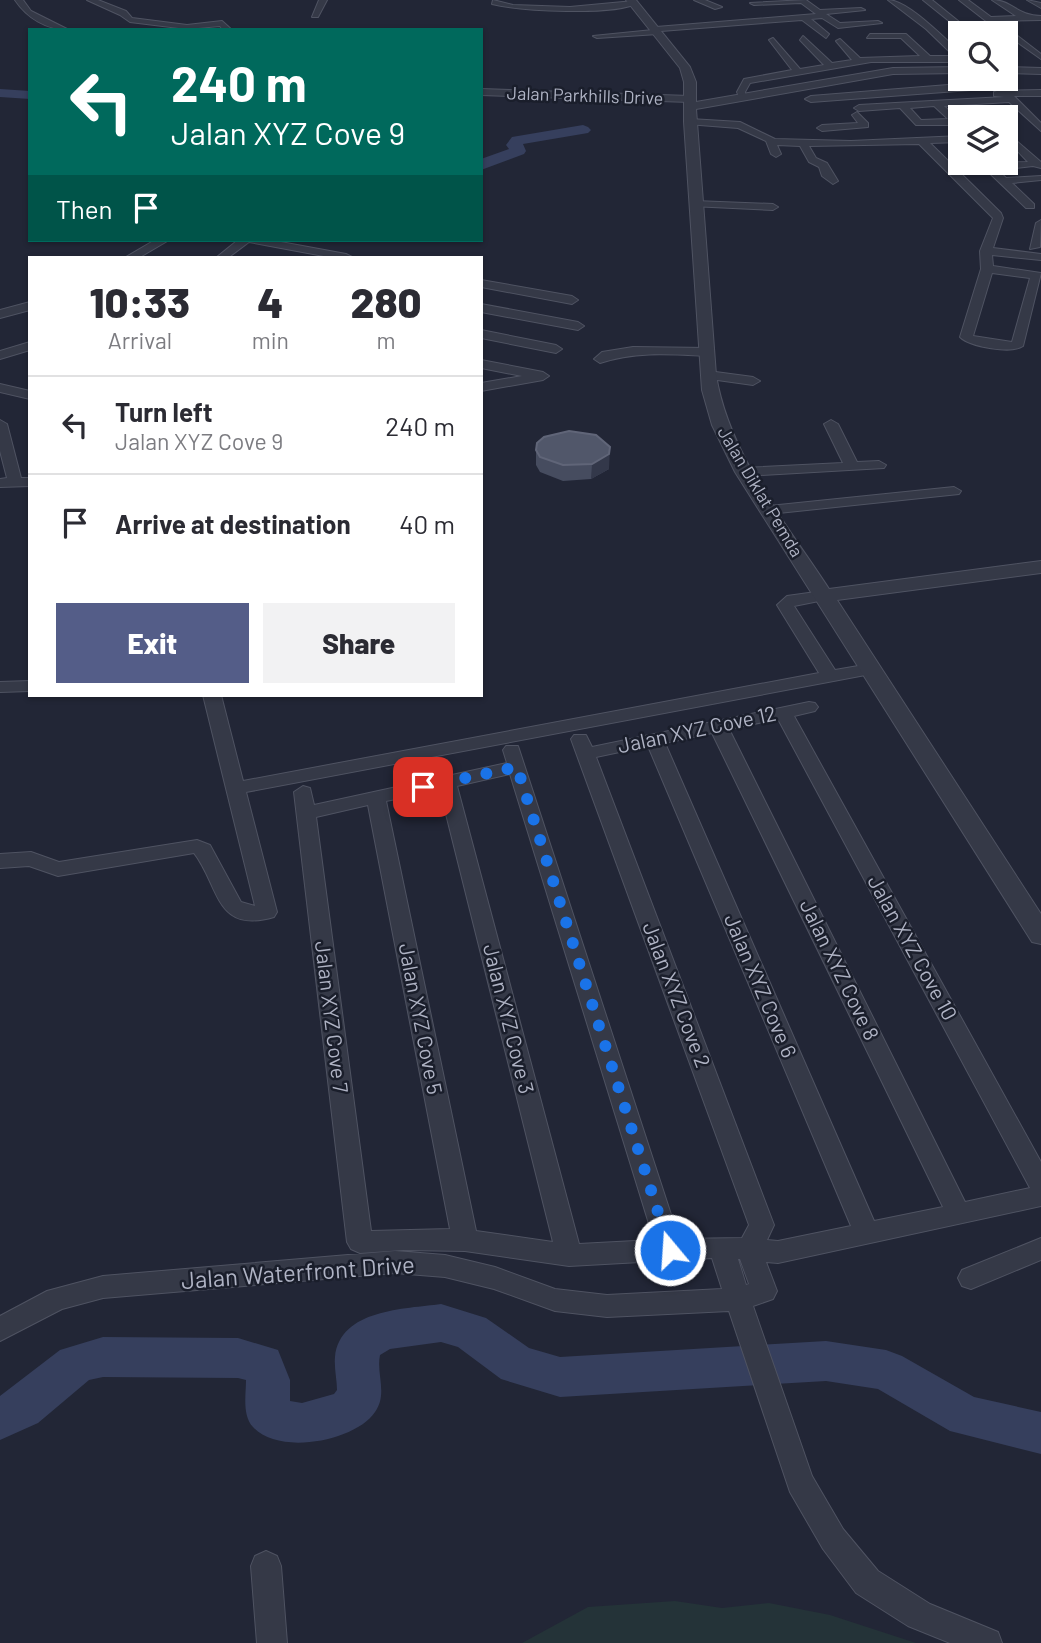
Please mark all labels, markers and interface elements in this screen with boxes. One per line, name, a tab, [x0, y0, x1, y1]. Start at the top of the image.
map controls	[948, 21, 1018, 175]
button: search	[948, 21, 1018, 91]
text: 240 m	[171, 53, 307, 112]
icon: left	[56, 56, 147, 147]
street label: Jalan Parkhills Drive	[506, 81, 664, 109]
button: layers	[948, 105, 1018, 175]
text: Jalan XYZ Cove 9	[171, 113, 405, 151]
icon: arrive	[127, 189, 165, 227]
text: Then	[56, 193, 113, 224]
text: 10:33	[90, 276, 190, 326]
text: 4	[257, 276, 283, 326]
text: 280	[351, 276, 421, 326]
text: Arrival	[108, 326, 172, 354]
text: min	[252, 326, 289, 354]
text: m	[376, 326, 396, 354]
text: Turn left	[115, 396, 213, 427]
icon: left	[56, 406, 94, 444]
text: 240 m	[385, 410, 455, 441]
street label: Jalan Diklat Pemda	[713, 422, 808, 561]
text: Jalan XYZ Cove 9	[115, 427, 283, 455]
icon: arrive	[56, 504, 94, 542]
text: Arrive at destination	[115, 508, 351, 539]
text: 40 m	[399, 508, 455, 539]
button: Exit	[56, 603, 249, 683]
button: Share	[263, 603, 455, 683]
street label: Jalan XYZ Cove 12	[615, 700, 778, 758]
pin	[393, 757, 453, 817]
icon: arrive	[404, 768, 442, 806]
street label: Jalan XYZ Cove 10	[863, 870, 963, 1024]
street label: Jalan XYZ Cove 8	[795, 895, 885, 1044]
street label: Jalan XYZ Cove 6	[720, 910, 803, 1061]
street label: Jalan XYZ Cove 2	[638, 918, 717, 1071]
street label: Jalan XYZ Cove 7	[311, 940, 354, 1094]
street label: Jalan XYZ Cove 5	[395, 941, 448, 1096]
street label: Jalan XYZ Cove 3	[479, 941, 540, 1096]
position arrow	[633, 1213, 707, 1287]
street label: Jalan Waterfront Drive	[180, 1249, 416, 1294]

